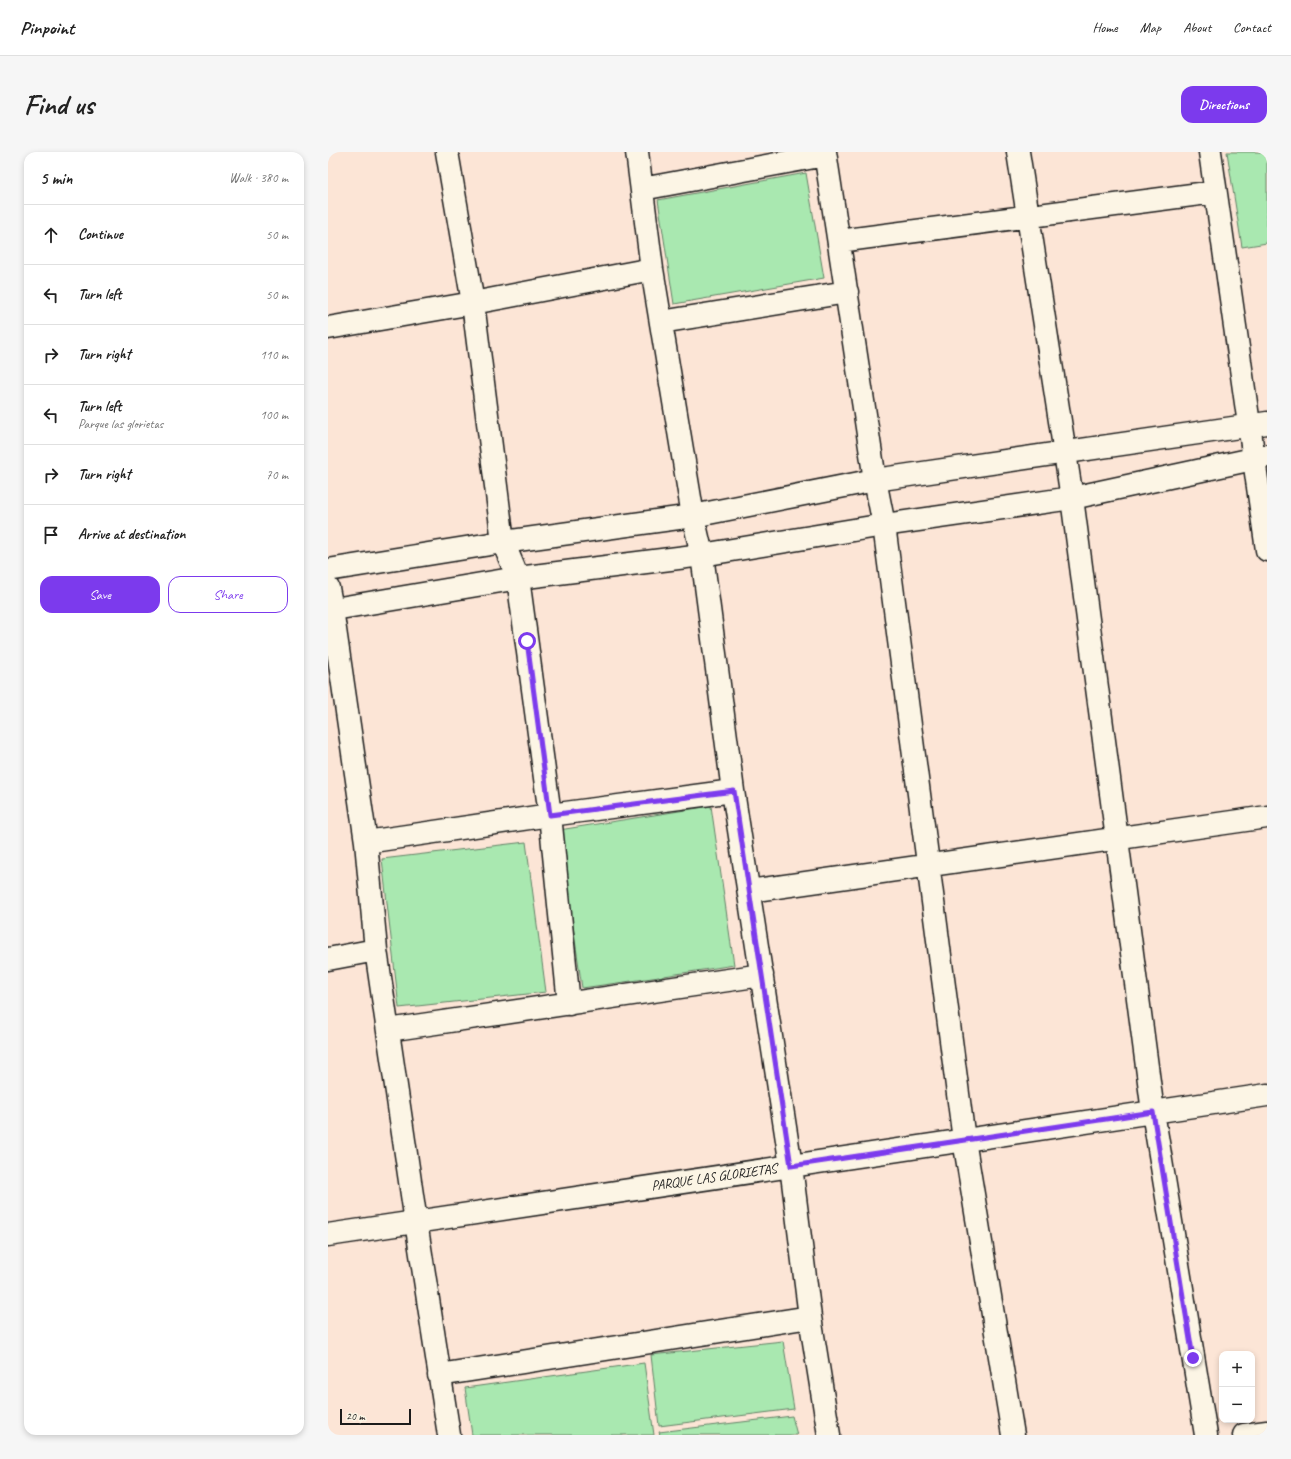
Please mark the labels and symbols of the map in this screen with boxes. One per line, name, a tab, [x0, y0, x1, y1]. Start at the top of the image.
route start	[518, 632, 536, 650]
street label: PARQUE LAS GLORIETAS	[650, 1159, 781, 1194]
route end	[1184, 1349, 1202, 1367]
scale bar	[340, 1407, 411, 1426]

